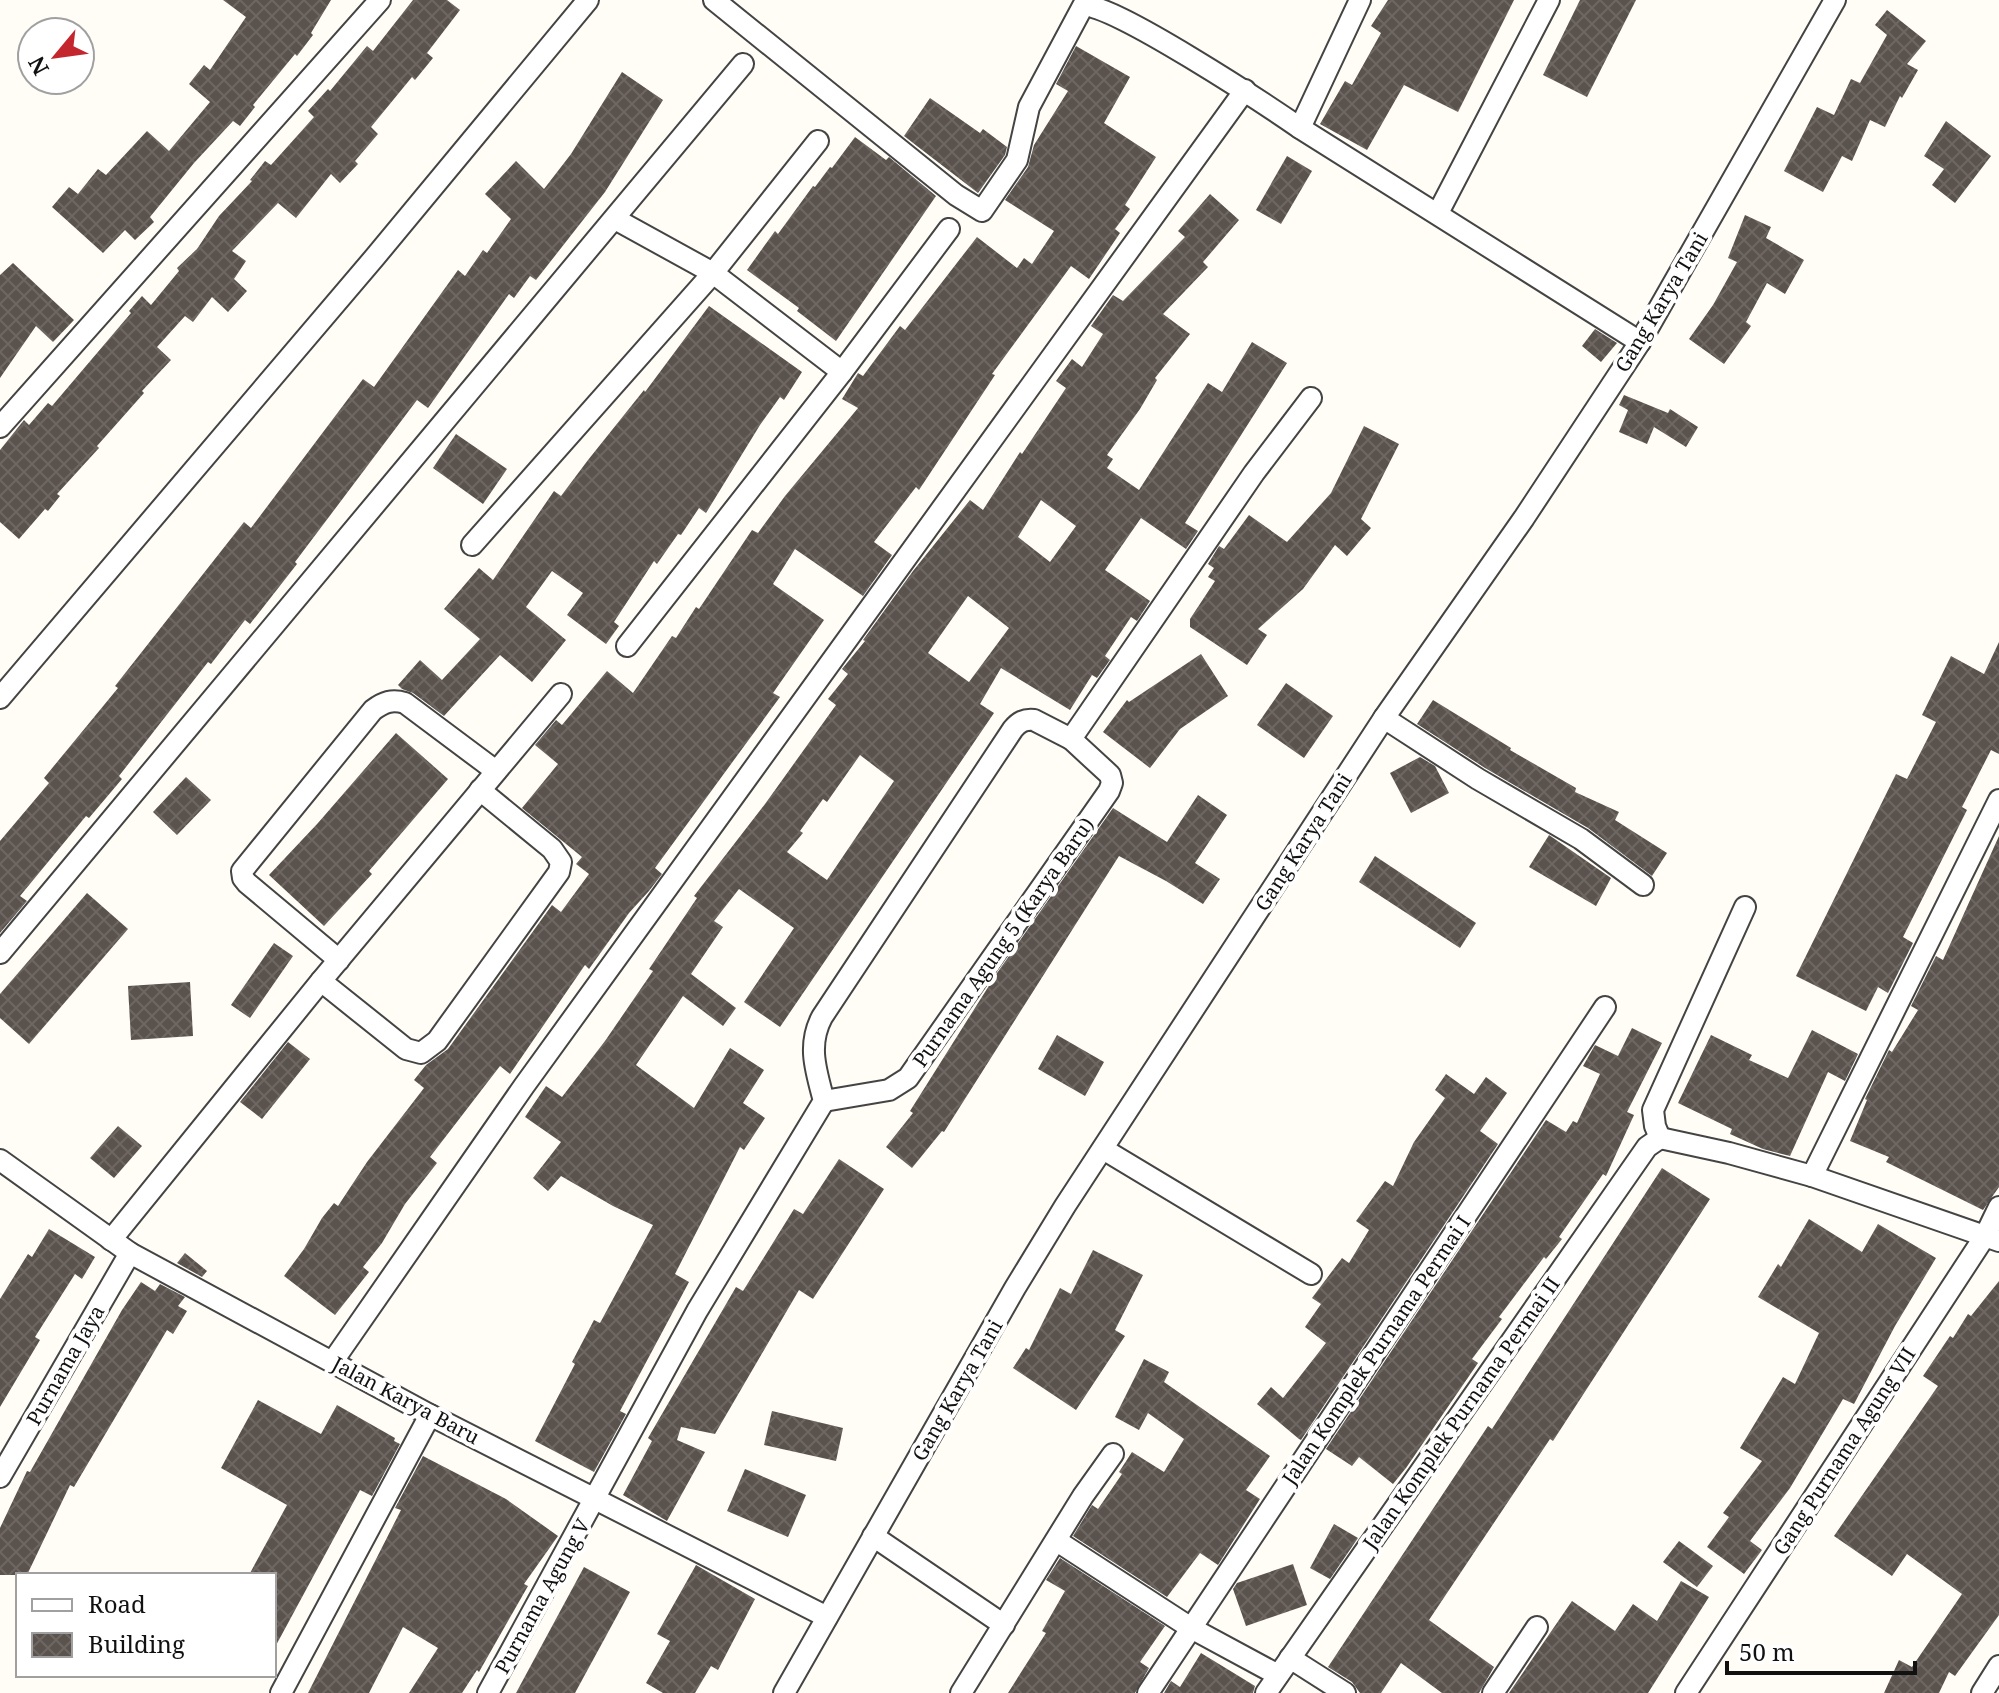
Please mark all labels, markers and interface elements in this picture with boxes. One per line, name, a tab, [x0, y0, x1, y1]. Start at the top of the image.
north arrow	[16, 16, 96, 96]
text: N	[20, 51, 55, 81]
street label: Gang Karya Tani	[1608, 226, 1714, 377]
street label: Gang Karya Tani	[1248, 767, 1358, 916]
street label: Purnama Agung 5 (Karya Baru)	[906, 812, 1100, 1072]
street label: Jalan Komplek Purnama Permai I	[1275, 1210, 1476, 1491]
street label: Jalan Komplek Purnama Permai II	[1356, 1272, 1566, 1555]
street label: Purnama Jaya	[20, 1300, 110, 1430]
street label: Gang Karya Tani	[906, 1314, 1009, 1466]
street label: Gang Purnama Agung VII	[1767, 1342, 1921, 1560]
street label: Jalan Karya Baru	[327, 1349, 484, 1450]
street label: Purnama Agung V	[488, 1513, 596, 1678]
legend	[16, 1573, 276, 1677]
text: Road	[88, 1587, 146, 1620]
scale bar	[1727, 1625, 1915, 1675]
text: Building	[88, 1627, 185, 1660]
text: 50 m	[1739, 1635, 1795, 1668]

